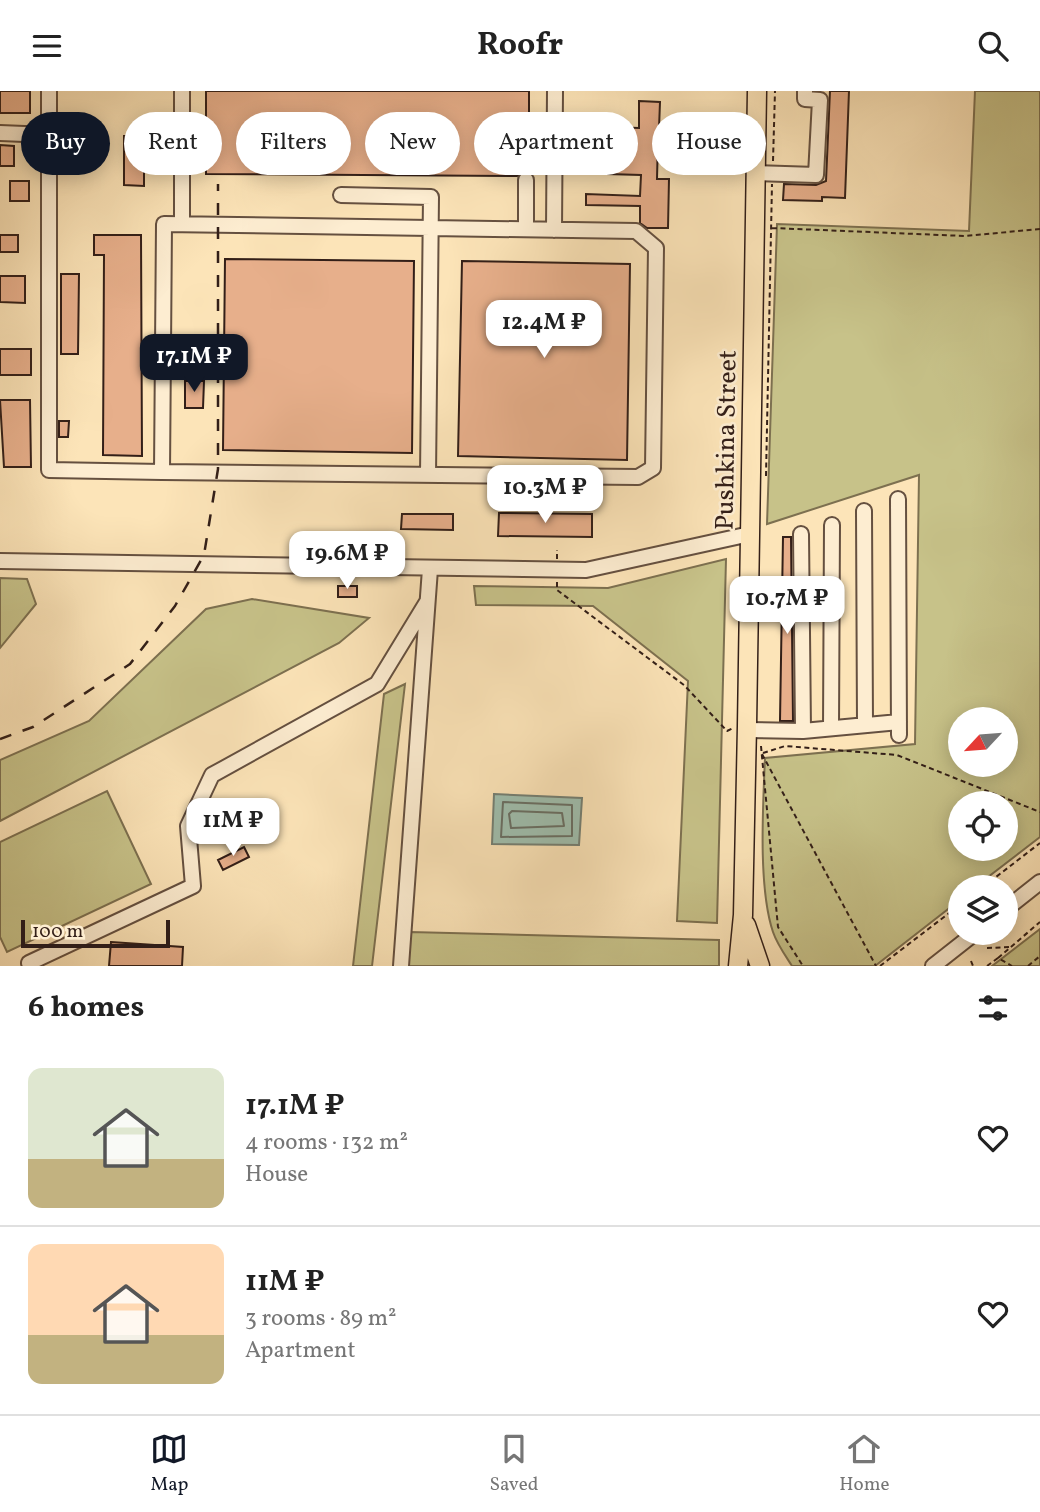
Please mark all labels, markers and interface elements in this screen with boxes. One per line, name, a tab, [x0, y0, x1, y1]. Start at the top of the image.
text: Roofr	[477, 24, 563, 68]
icon: menu	[28, 27, 66, 65]
icon: search	[974, 27, 1012, 65]
chip: Buy	[21, 112, 110, 175]
chip: Rent	[124, 112, 222, 175]
chip: Filters	[236, 112, 351, 175]
chip: New	[365, 112, 460, 175]
chip: Apartment	[474, 112, 638, 175]
chip: House	[652, 112, 766, 175]
pin: 12.4M ₽	[479, 301, 609, 360]
text: 12.4M ₽	[502, 307, 586, 339]
pin: 17.1M ₽	[129, 335, 259, 394]
text: 17.1M ₽	[156, 341, 232, 373]
street label: Pushkina Street	[707, 350, 747, 530]
pin: 10.3M ₽	[480, 465, 610, 525]
text: 10.3M ₽	[503, 472, 587, 504]
pin: 19.6M ₽	[282, 531, 412, 591]
text: 19.6M ₽	[305, 538, 389, 570]
pin: 10.7M ₽	[722, 577, 852, 636]
text: 10.7M ₽	[746, 583, 828, 615]
north arrow	[948, 707, 1018, 777]
map controls	[948, 707, 1018, 945]
button: locate	[948, 791, 1018, 861]
pin: 11M ₽	[184, 799, 282, 858]
text: 11M ₽	[202, 805, 264, 837]
button: layers	[948, 875, 1018, 945]
scale bar	[21, 917, 170, 949]
text: 100 m	[32, 919, 83, 945]
text: 6 homes	[28, 987, 144, 1029]
icon: filters	[974, 989, 1012, 1027]
text: 17.1M ₽	[245, 1085, 345, 1127]
icon: home	[84, 1096, 168, 1180]
icon: heart	[974, 1119, 1012, 1157]
text: 4 rooms · 132 m²	[245, 1127, 408, 1159]
text: House	[245, 1159, 308, 1191]
text: 11M ₽	[245, 1261, 325, 1303]
icon: home	[84, 1272, 168, 1356]
icon: heart	[974, 1295, 1012, 1333]
text: 3 rooms · 89 m²	[245, 1303, 397, 1335]
text: Apartment	[245, 1335, 356, 1367]
tab: Map	[150, 1430, 189, 1498]
tab: Saved	[489, 1430, 538, 1498]
tab: Home	[839, 1430, 890, 1498]

